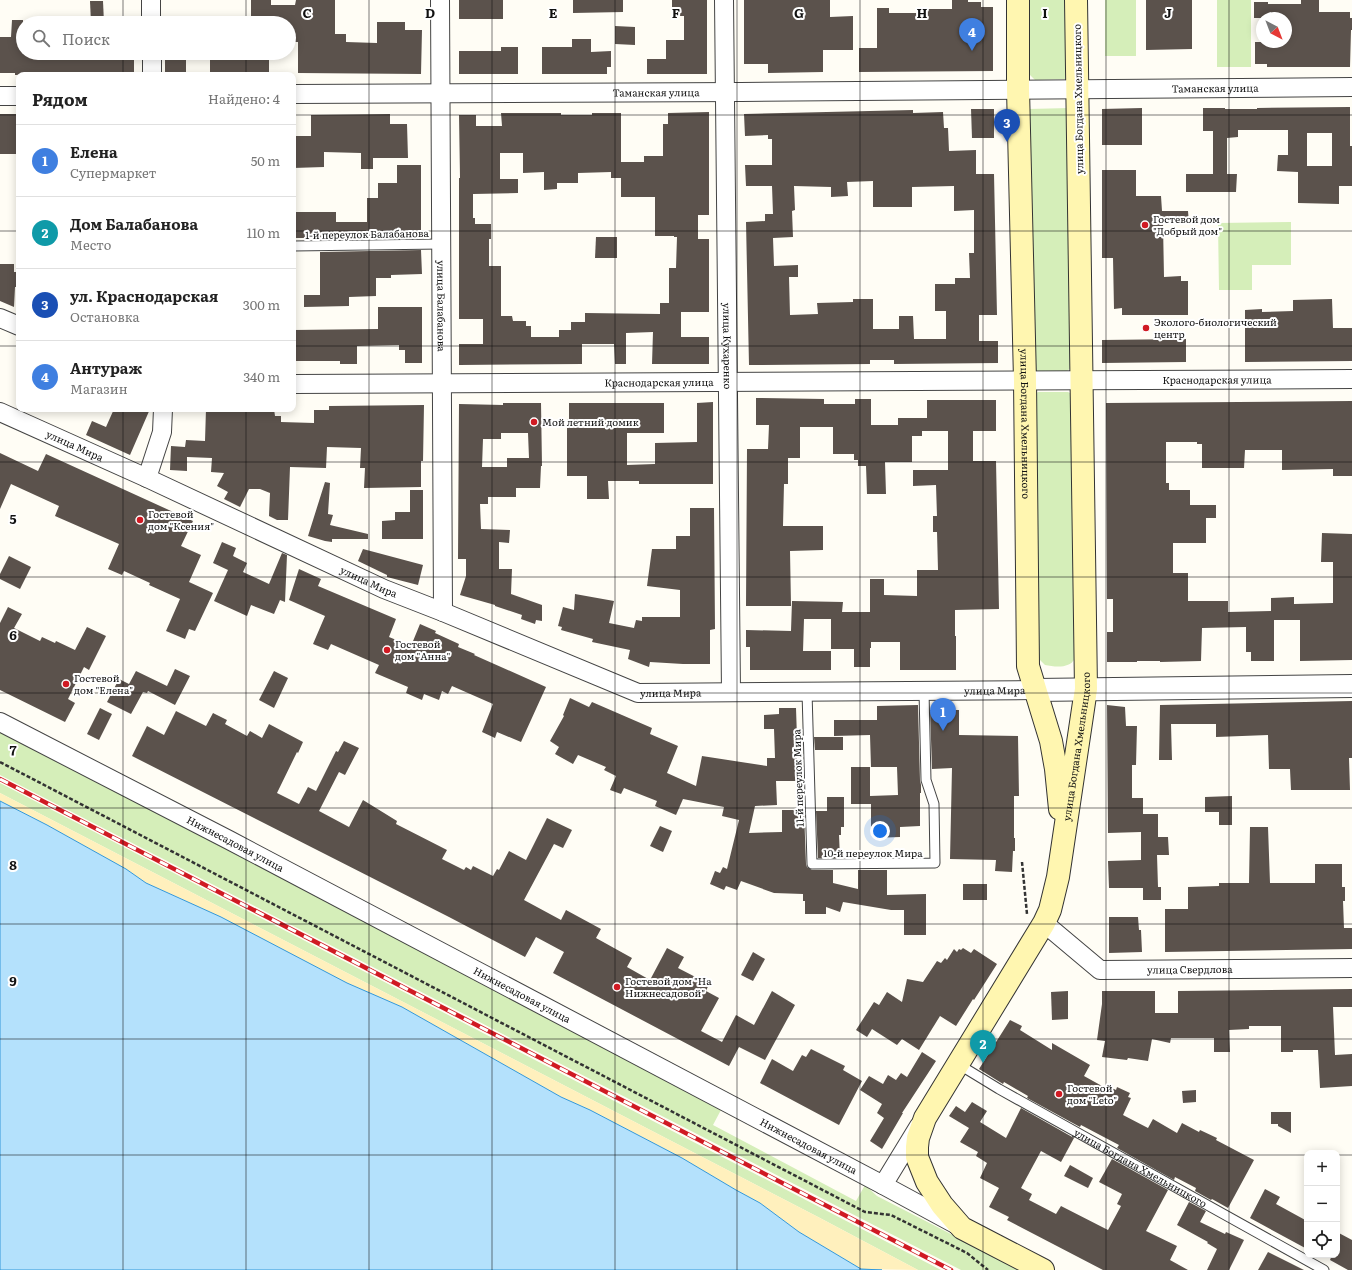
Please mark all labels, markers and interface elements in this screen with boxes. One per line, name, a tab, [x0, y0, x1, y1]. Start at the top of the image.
text: C	[302, 3, 312, 22]
text: D	[425, 3, 435, 22]
text: E	[549, 3, 558, 22]
text: F	[672, 3, 680, 22]
text: G	[794, 3, 804, 22]
text: H	[917, 3, 928, 22]
text: I	[1042, 3, 1048, 22]
text: J	[1164, 3, 1172, 22]
north arrow	[1256, 12, 1292, 48]
search box	[16, 16, 296, 60]
pin: 4	[959, 18, 985, 51]
street label: улица Богдана Хмельницкого	[1069, 24, 1086, 174]
icon: search	[30, 27, 52, 49]
text: Поиск	[62, 27, 110, 50]
street label: Таманская улица	[1171, 80, 1259, 95]
street label: Таманская улица	[612, 84, 700, 100]
text: Рядом	[32, 86, 88, 111]
text: Найдено: 4	[208, 89, 280, 108]
pin: 3	[994, 109, 1020, 142]
text: Елена	[70, 140, 118, 163]
text: 1	[42, 151, 48, 170]
text: 50 m	[251, 151, 280, 170]
text: Супермаркет	[70, 163, 156, 182]
place label: Гостевой дом "Добрый дом"	[1153, 211, 1222, 238]
text: Дом Балабанова	[70, 212, 198, 235]
marker: Гостевой дом "Добрый дом"	[1140, 220, 1150, 230]
text: 2	[42, 223, 48, 242]
text: 110 m	[247, 223, 280, 242]
street label: 1-й переулок Балабанова	[305, 225, 430, 242]
text: Место	[70, 235, 111, 254]
street label: улица Балабанова	[434, 260, 450, 352]
text: ул. Краснодарская	[70, 284, 218, 307]
text: 3	[41, 295, 49, 314]
text: 300 m	[243, 295, 280, 314]
street label: улица Кухаренко	[720, 303, 736, 389]
text: Остановка	[70, 307, 140, 326]
place label: Эколого-биологический центр	[1154, 314, 1277, 341]
marker: Эколого-биологический центр	[1141, 323, 1151, 333]
street label: улица Богдана Хмельницкого	[1017, 349, 1034, 499]
text: Антураж	[70, 356, 142, 379]
text: 4	[41, 367, 49, 386]
text: 340 m	[243, 367, 280, 386]
street label: Краснодарская улица	[1162, 371, 1272, 387]
street label: Краснодарская улица	[604, 374, 714, 390]
text: Магазин	[70, 379, 128, 398]
place label: Мой летний домик	[542, 414, 639, 429]
marker: Мой летний домик	[529, 417, 539, 427]
street label: улица Мира	[44, 426, 107, 465]
place label: Гостевой дом "Ксения"	[148, 506, 214, 533]
text: 5	[9, 509, 17, 528]
marker: Гостевой дом "Ксения"	[135, 515, 145, 525]
street label: улица Мира	[338, 562, 400, 601]
text: 6	[9, 625, 17, 644]
place label: Гостевой дом "Анна"	[395, 636, 451, 663]
marker: Гостевой дом "Анна"	[382, 645, 392, 655]
place label: Гостевой дом "Елена"	[74, 670, 133, 697]
street label: улица Богдана Хмельницкого	[1058, 672, 1093, 822]
marker: Гостевой дом "Елена"	[61, 679, 71, 689]
street label: улица Мира	[964, 682, 1026, 698]
street label: улица Мира	[640, 685, 702, 700]
pin: 1	[930, 698, 956, 731]
street label: 11-й переулок Мира	[788, 728, 807, 827]
text: 7	[9, 740, 17, 759]
street label: Нижнесадовая улица	[184, 812, 288, 875]
your location	[870, 821, 890, 841]
street label: 10-й переулок Мира	[823, 845, 923, 860]
text: 8	[9, 855, 17, 874]
street label: улица Свердлова	[1147, 961, 1233, 977]
street label: Нижнесадовая улица	[471, 962, 574, 1026]
text: 9	[9, 971, 17, 990]
place label: Гостевой дом "На Нижнесадовой"	[625, 973, 712, 1000]
marker: Гостевой дом "На Нижнесадовой"	[612, 982, 622, 992]
pin: 2	[970, 1030, 996, 1063]
place label: Гостевой дом "Leto"	[1067, 1080, 1117, 1107]
marker: Гостевой дом "Leto"	[1054, 1089, 1064, 1099]
street label: Нижнесадовая улица	[758, 1114, 861, 1177]
street label: улица Богдана Хмельницкого	[1071, 1124, 1210, 1211]
map controls	[1304, 1150, 1340, 1258]
button: +	[1304, 1150, 1340, 1186]
button: −	[1304, 1186, 1340, 1222]
button: locate	[1304, 1222, 1340, 1258]

